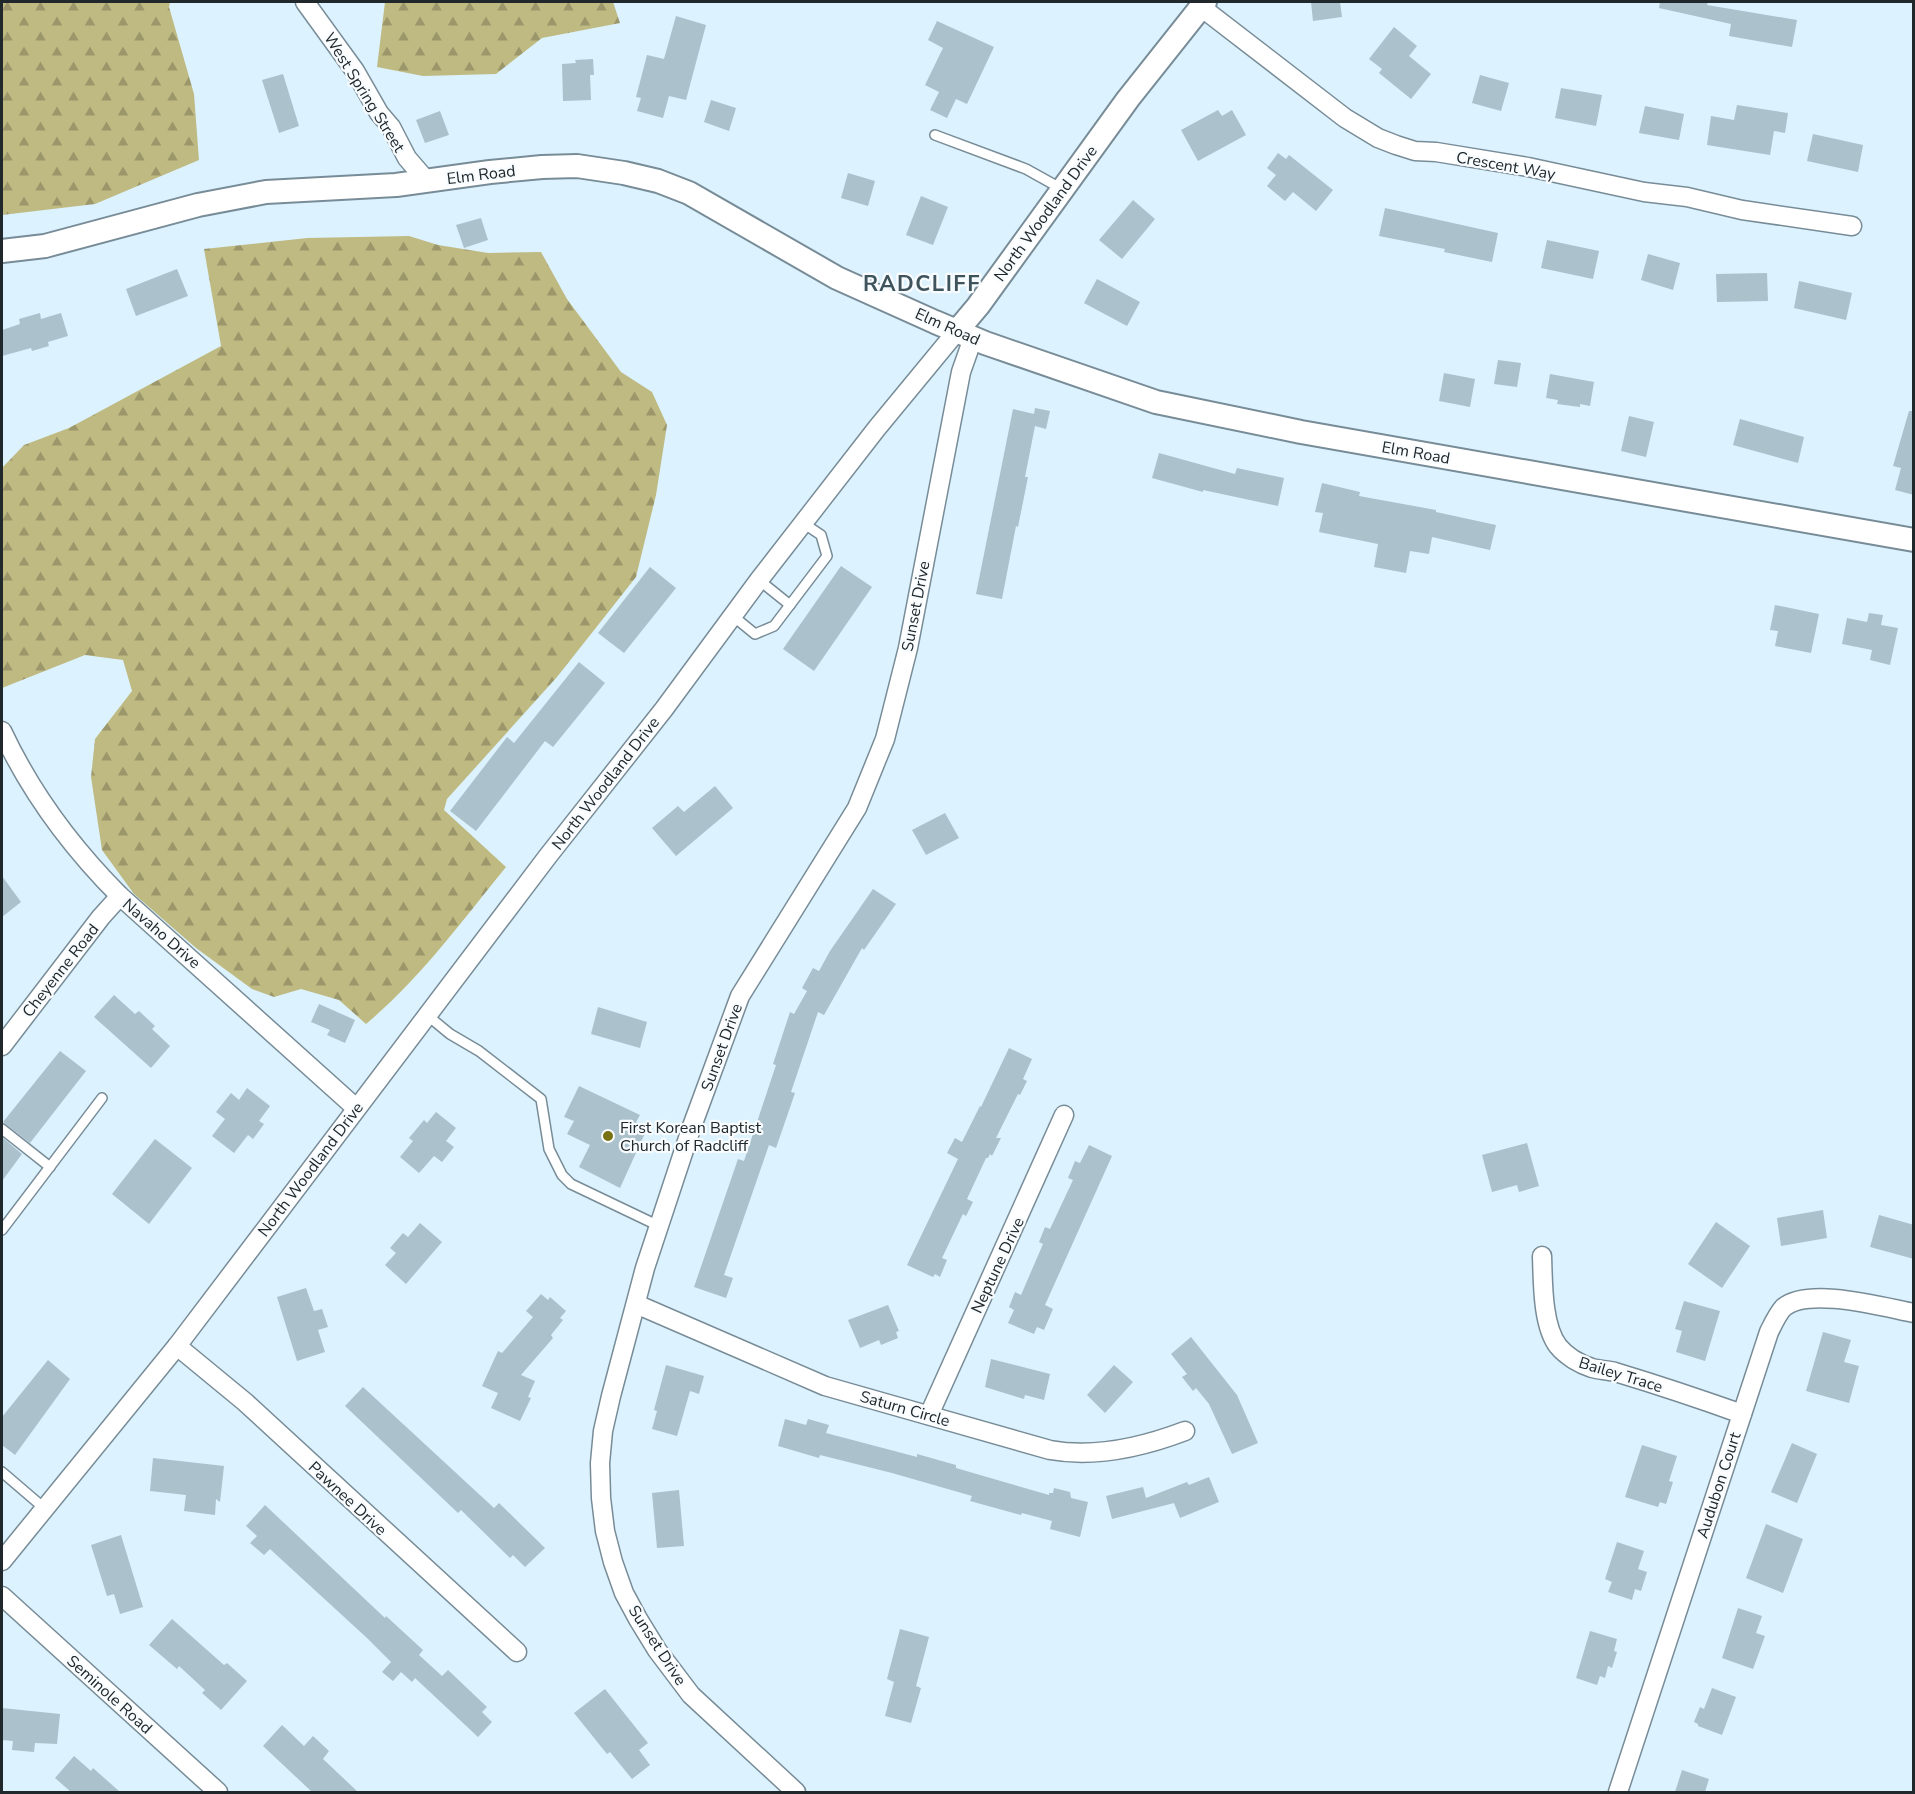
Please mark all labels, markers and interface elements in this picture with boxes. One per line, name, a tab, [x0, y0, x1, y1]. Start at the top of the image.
street label: West Spring Street	[318, 28, 410, 157]
street label: North Woodland Drive	[989, 141, 1103, 286]
street label: Crescent Way	[1454, 146, 1558, 186]
street label: Elm Road	[445, 160, 517, 190]
district label: RADCLIFF	[863, 269, 981, 299]
street label: Elm Road	[912, 303, 984, 351]
street label: Elm Road	[1380, 436, 1452, 470]
street label: Sunset Drive	[896, 559, 936, 653]
street label: North Woodland Drive	[547, 713, 665, 855]
street label: Navaho Drive	[118, 894, 205, 974]
street label: Cheyenne Road	[17, 919, 104, 1022]
street label: Sunset Drive	[696, 1000, 748, 1094]
street label: North Woodland Drive	[253, 1098, 369, 1241]
place label: First Korean Baptist Church of Radcliff	[620, 1117, 761, 1157]
marker: First Korean Baptist Church of Radcliff	[601, 1129, 615, 1143]
street label: Neptune Drive	[966, 1214, 1030, 1317]
street label: Bailey Trace	[1576, 1352, 1665, 1398]
street label: Saturn Circle	[857, 1386, 952, 1432]
street label: Audubon Court	[1691, 1429, 1747, 1541]
street label: Pawnee Drive	[303, 1457, 391, 1541]
street label: Sunset Drive	[623, 1601, 691, 1690]
street label: Seminole Road	[62, 1650, 157, 1739]

